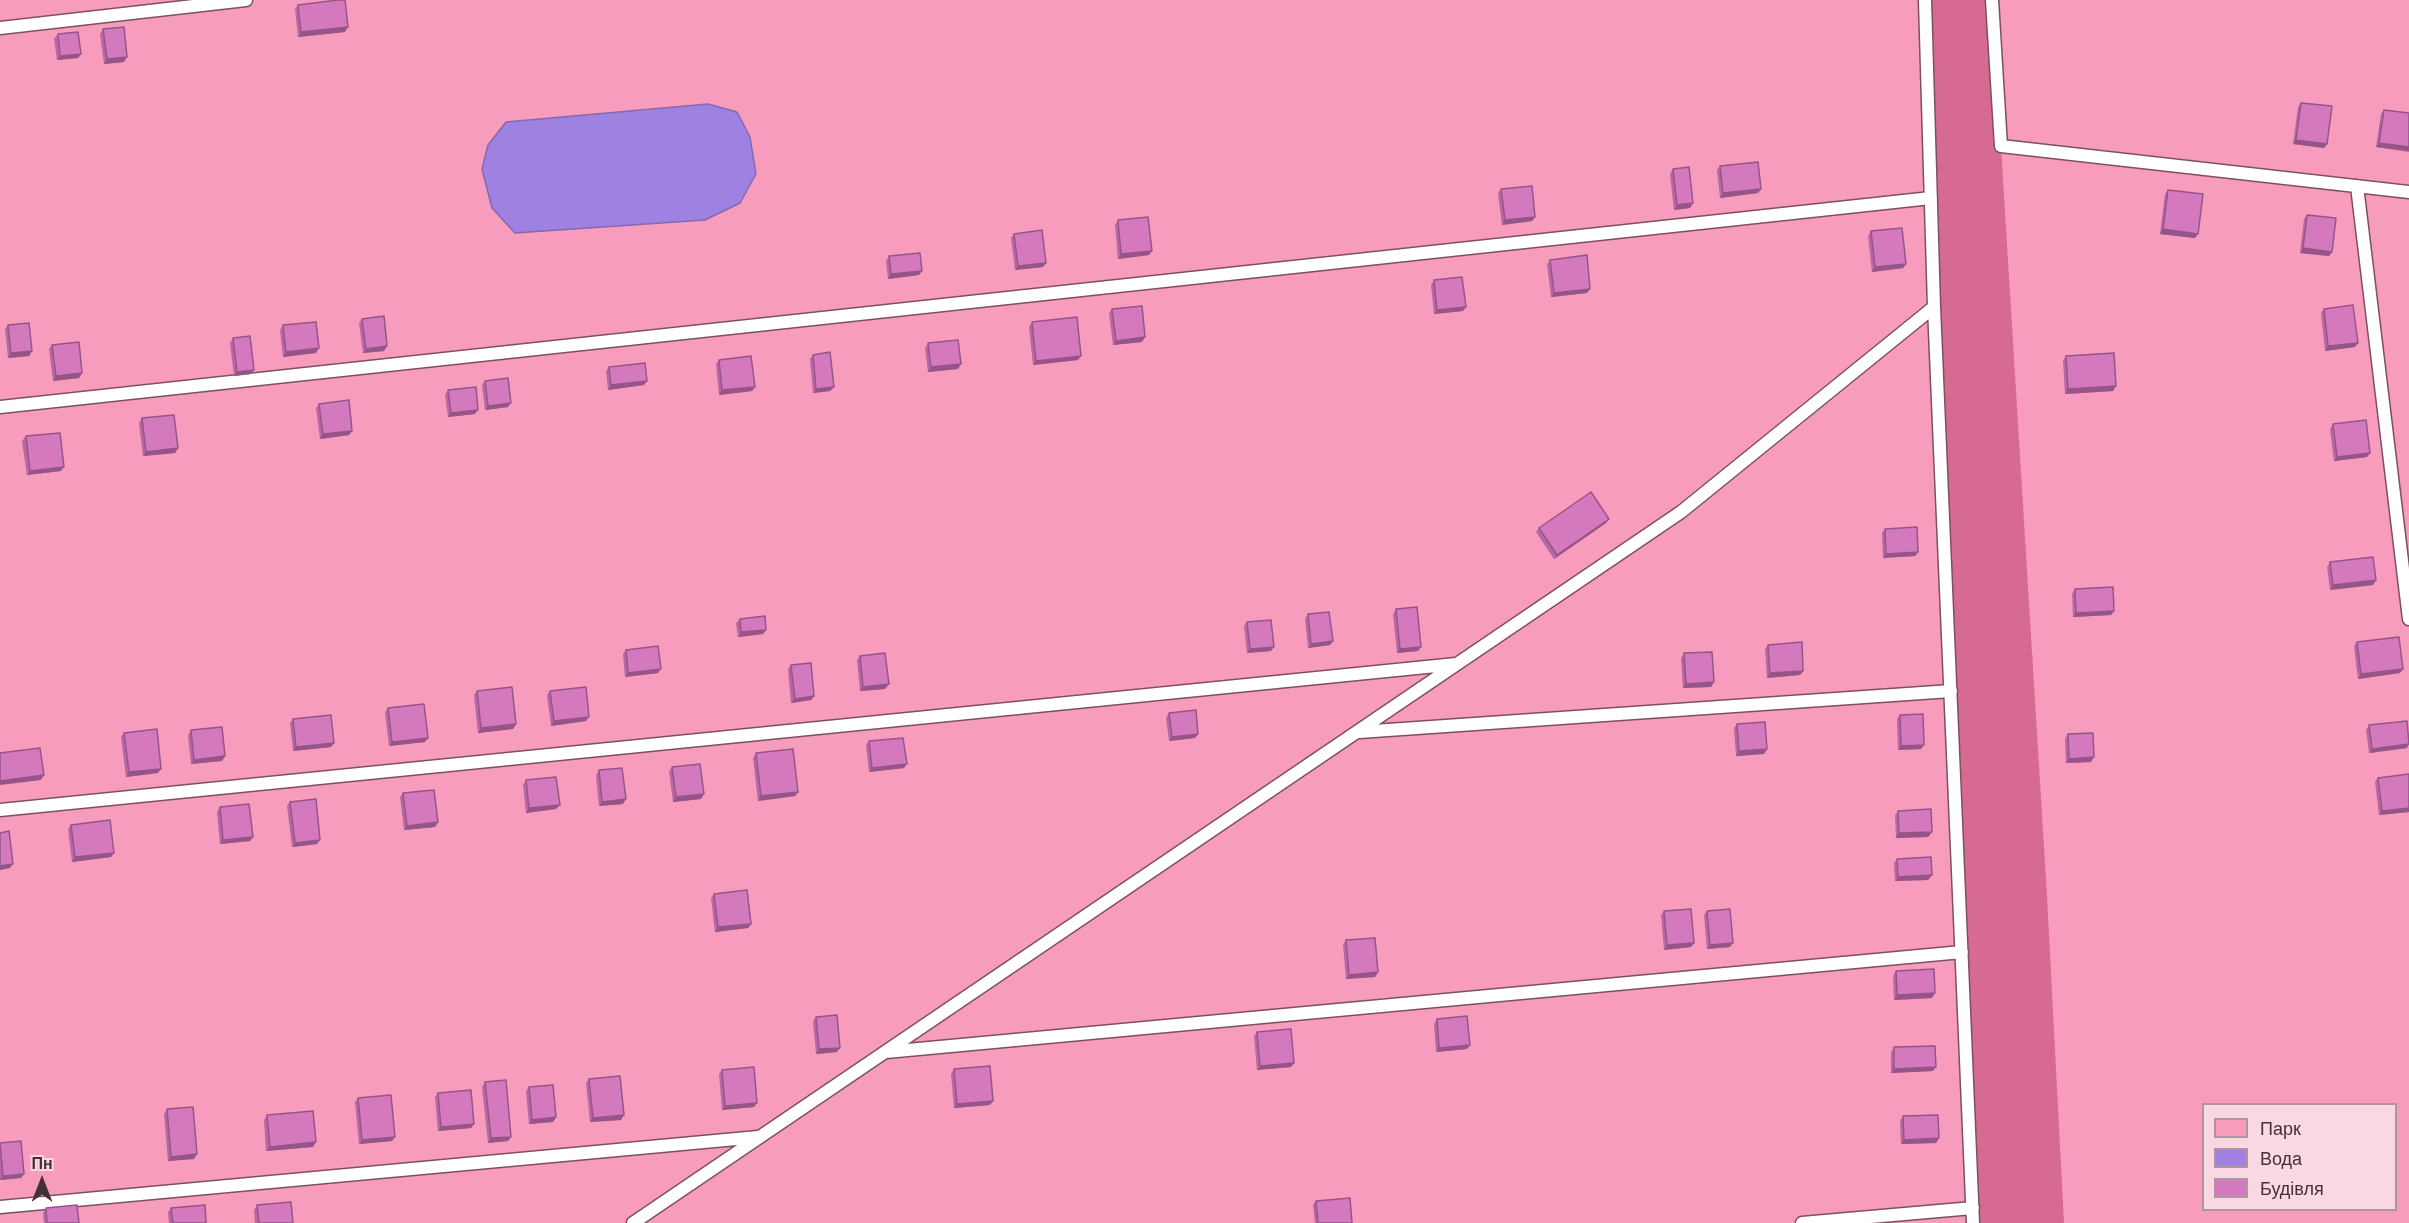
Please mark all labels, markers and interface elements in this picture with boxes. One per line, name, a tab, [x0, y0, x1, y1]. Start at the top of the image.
legend	[2202, 1103, 2397, 1211]
text: Парк	[2260, 1117, 2301, 1139]
text: Вода	[2260, 1147, 2302, 1169]
north arrow	[12, 1151, 72, 1211]
text: Пн	[31, 1153, 53, 1172]
text: Будівля	[2260, 1177, 2324, 1199]

